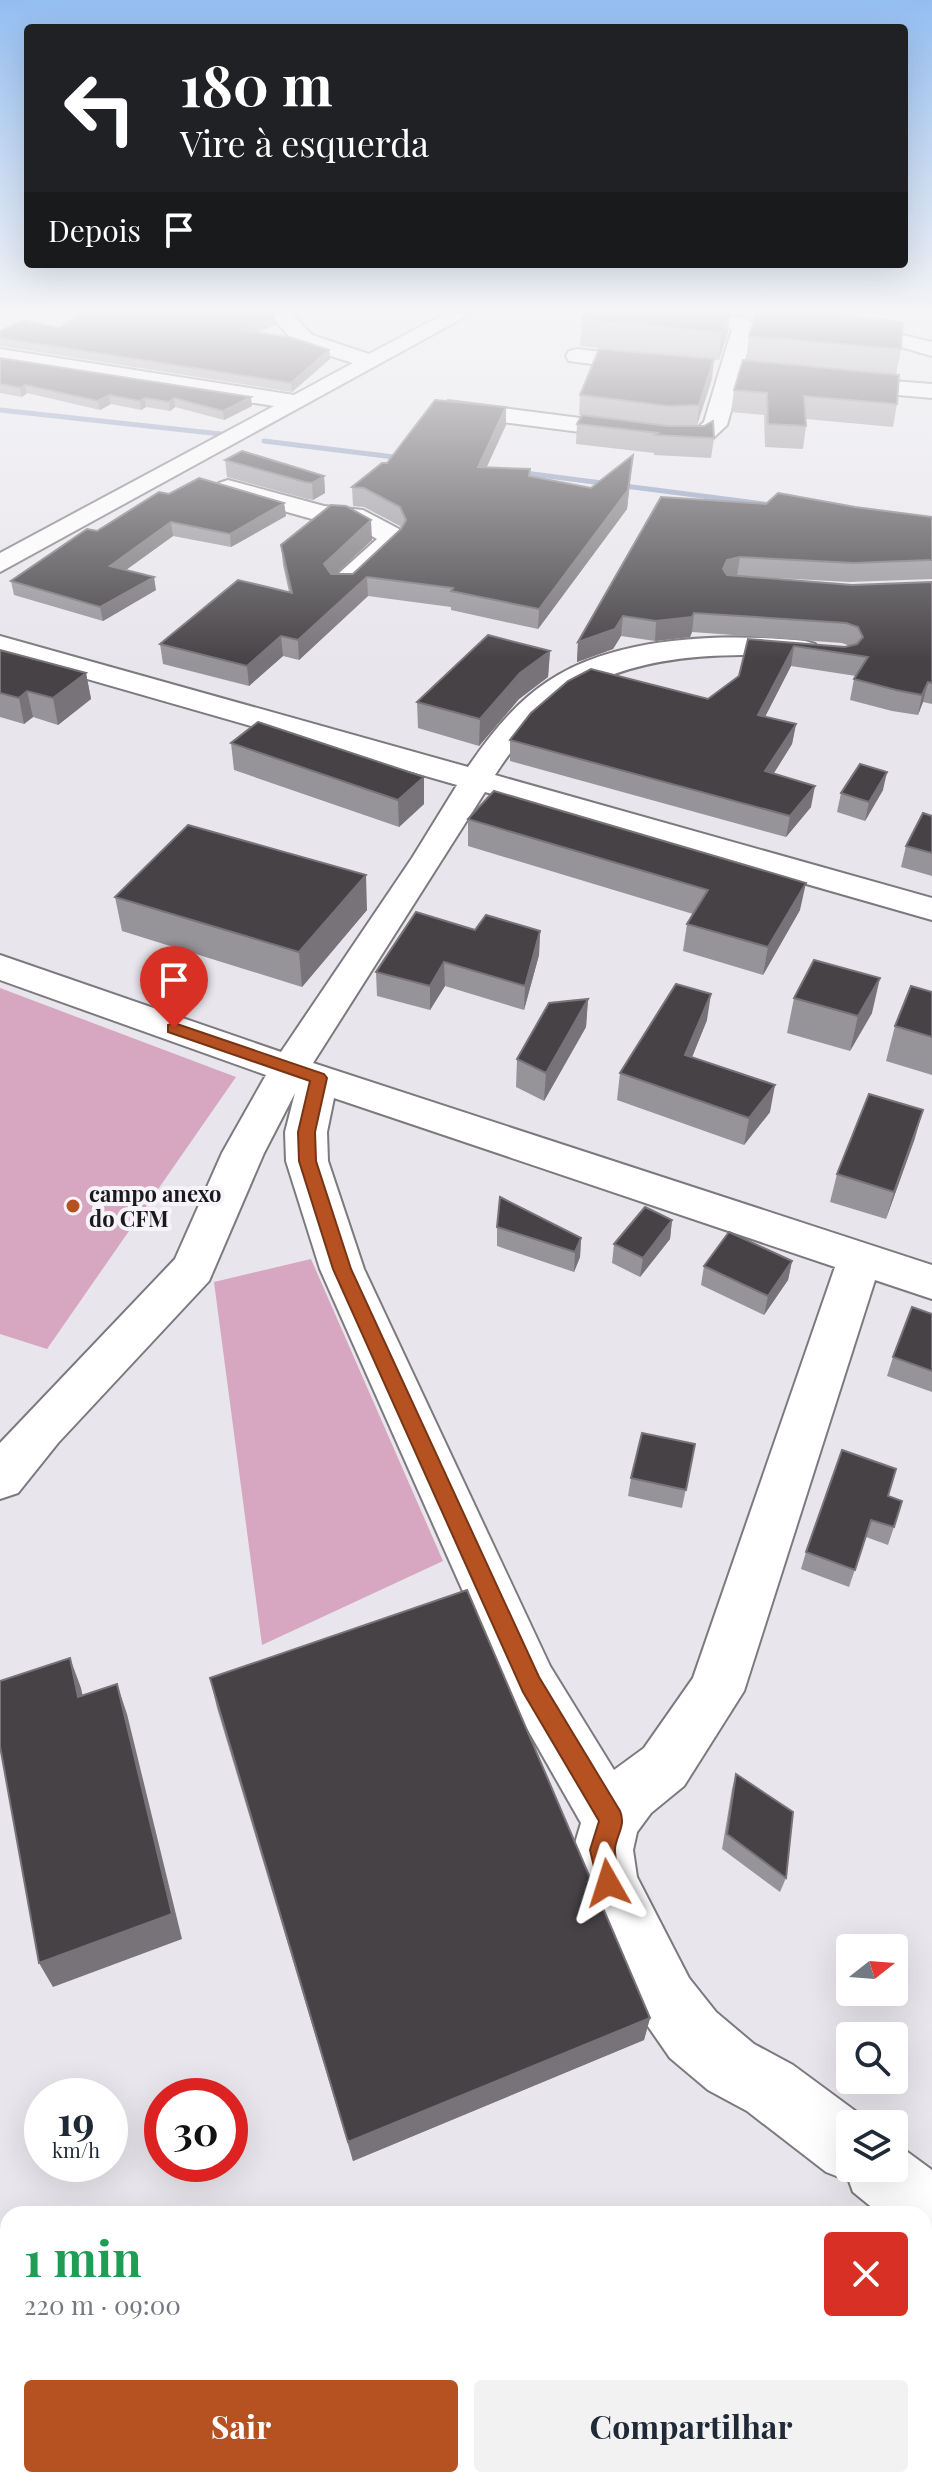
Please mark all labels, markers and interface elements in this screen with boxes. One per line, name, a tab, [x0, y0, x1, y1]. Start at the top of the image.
text: 180 m	[180, 46, 333, 121]
icon: left	[48, 56, 152, 160]
text: Vire à esquerda	[180, 118, 429, 166]
icon: arrive	[157, 208, 201, 252]
text: Depois	[48, 210, 141, 250]
pin	[140, 946, 208, 1028]
icon: arrive	[152, 958, 196, 1002]
place label: campo anexo do CFM	[89, 1178, 221, 1233]
marker: campo anexo do CFM	[64, 1197, 82, 1215]
position arrow	[566, 1841, 650, 1925]
north arrow	[836, 1934, 908, 2006]
map controls	[836, 1934, 908, 2182]
button: search	[836, 2022, 908, 2094]
speed limit sign: 30	[144, 2078, 248, 2182]
text: 19	[57, 2093, 95, 2146]
button: layers	[836, 2110, 908, 2182]
text: km/h	[52, 2136, 100, 2163]
text: 1 min	[24, 2225, 142, 2289]
button: close	[824, 2232, 908, 2316]
text: 220 m · 09:00	[24, 2287, 181, 2322]
button: Sair	[24, 2380, 458, 2472]
button: Compartilhar	[474, 2380, 908, 2472]

